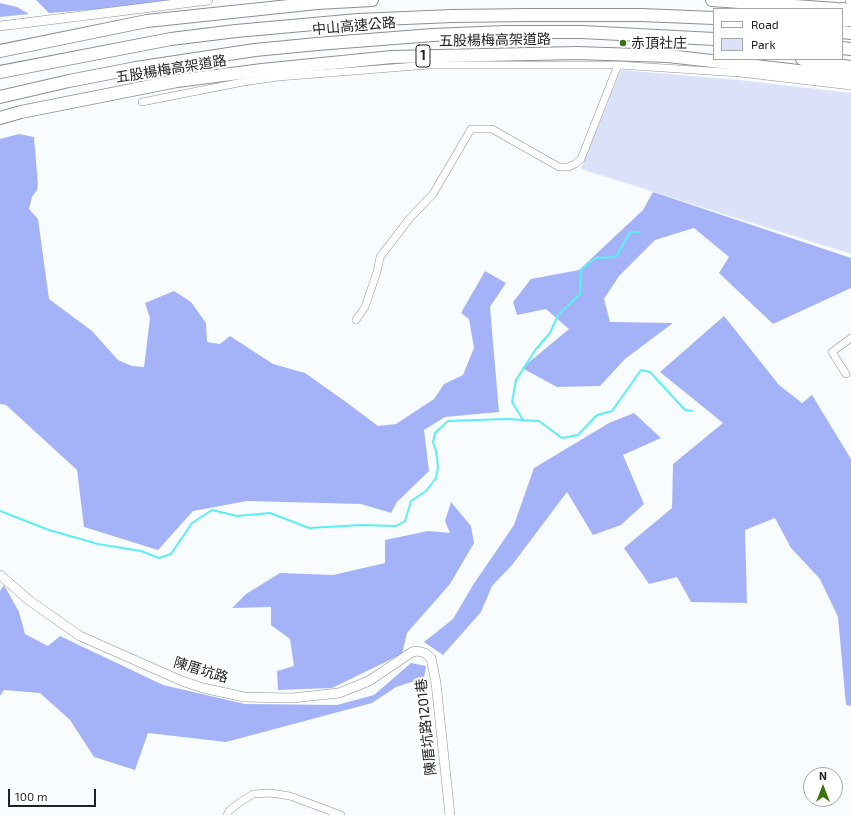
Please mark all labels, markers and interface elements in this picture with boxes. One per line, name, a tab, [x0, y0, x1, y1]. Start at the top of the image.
legend	[713, 8, 843, 60]
street label: 中山高速公路	[311, 14, 397, 38]
text: Road	[751, 17, 779, 31]
street label: 五股楊梅高架道路	[439, 31, 551, 49]
place label: 赤頂社庄	[631, 35, 687, 51]
text: Park	[751, 37, 776, 51]
marker: 赤頂社庄	[618, 38, 628, 48]
road number: 1	[416, 45, 430, 67]
street label: 五股楊梅高架道路	[114, 52, 228, 86]
street label: 陳厝坑路	[172, 654, 230, 686]
street label: 陳厝坑路1201巷	[413, 678, 439, 776]
north arrow	[803, 767, 843, 807]
text: N	[819, 769, 827, 782]
scale bar	[10, 781, 98, 807]
text: 100 m	[15, 789, 47, 803]

